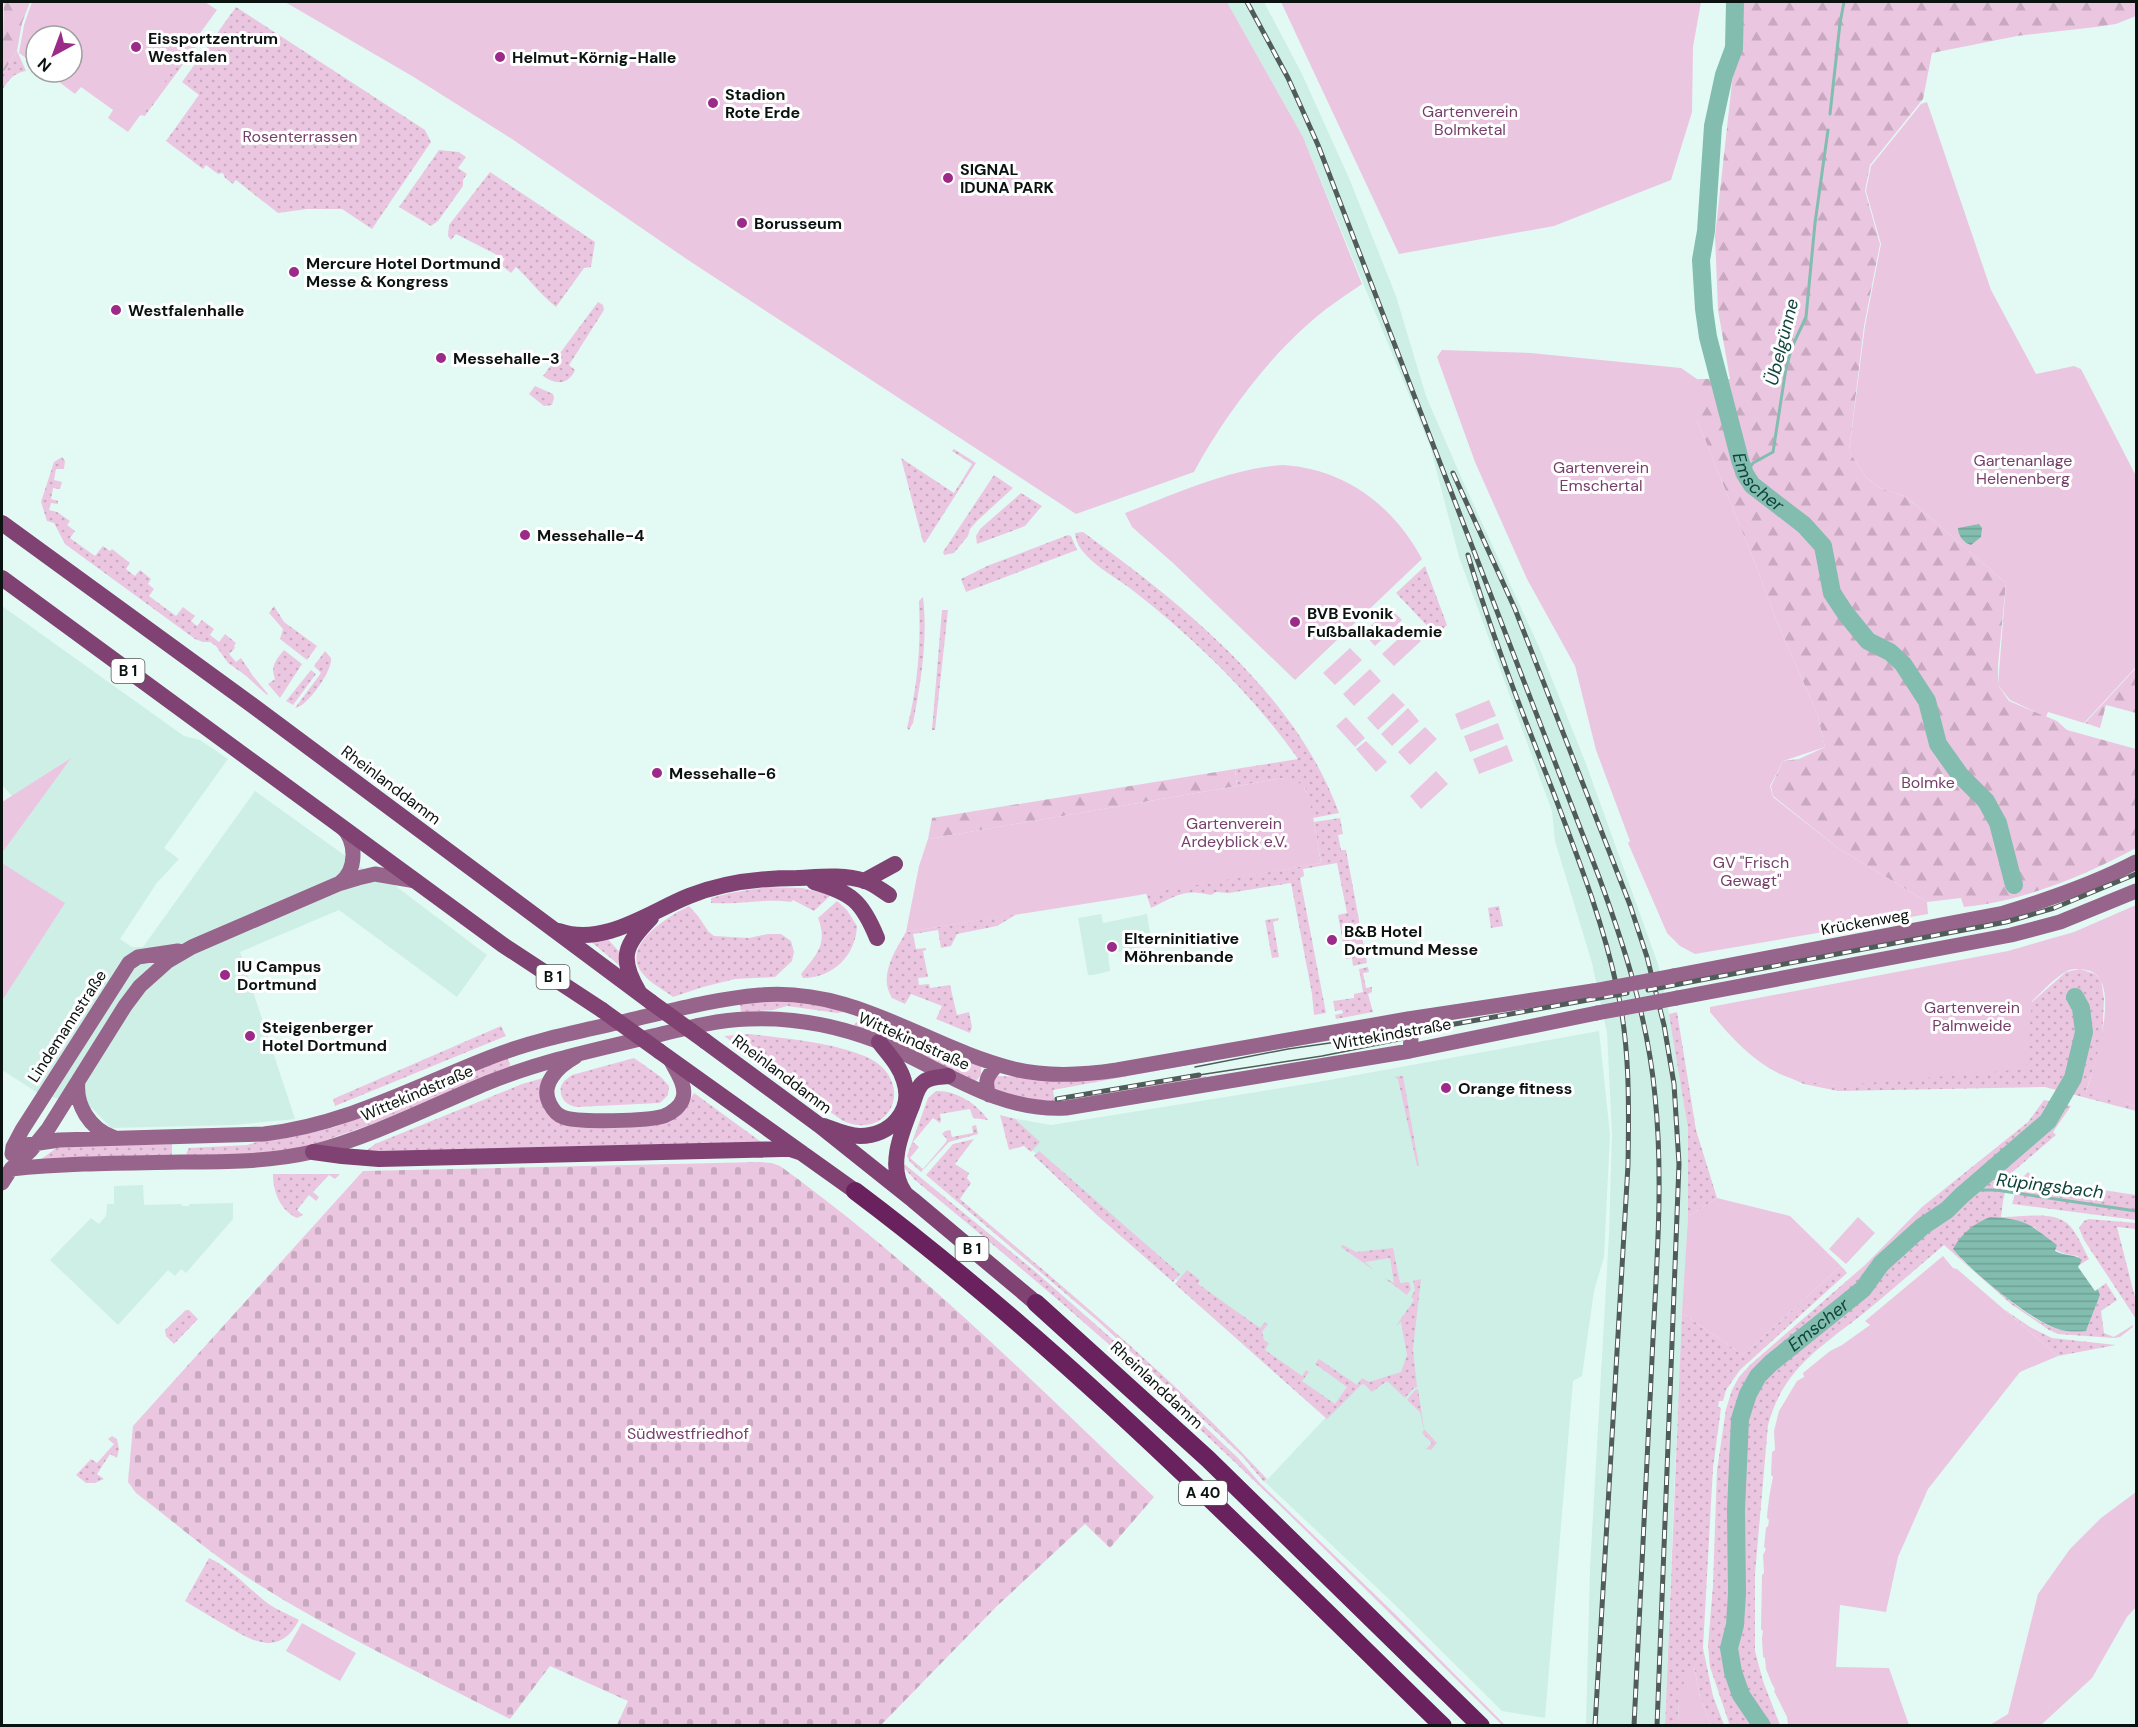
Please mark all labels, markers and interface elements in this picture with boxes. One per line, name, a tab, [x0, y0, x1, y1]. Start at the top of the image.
north arrow	[24, 24, 84, 84]
place label: Eissportzentrum Westfalen	[148, 28, 278, 67]
marker: Eissportzentrum Westfalen	[129, 40, 143, 54]
place label: Helmut-Körnig-Halle	[512, 47, 676, 68]
marker: Helmut-Körnig-Halle	[493, 50, 507, 64]
text: N	[33, 53, 56, 77]
place label: Stadion Rote Erde	[725, 84, 800, 123]
marker: Stadion Rote Erde	[706, 96, 720, 110]
park label: Gartenverein Bolmketal	[1422, 101, 1518, 140]
park label: Rosenterrassen	[243, 126, 357, 147]
place label: SIGNAL IDUNA PARK	[960, 159, 1054, 198]
marker: SIGNAL IDUNA PARK	[941, 171, 955, 185]
place label: Borusseum	[754, 213, 842, 234]
marker: Borusseum	[735, 216, 749, 230]
place label: Mercure Hotel Dortmund Messe & Kongress	[306, 253, 501, 292]
marker: Mercure Hotel Dortmund Messe & Kongress	[287, 265, 301, 279]
water label: Übelgünne	[1760, 296, 1804, 388]
place label: Westfalenhalle	[128, 300, 244, 321]
marker: Westfalenhalle	[109, 303, 123, 317]
place label: Messehalle-3	[453, 348, 560, 369]
marker: Messehalle-3	[434, 351, 448, 365]
water label: Emscher	[1727, 450, 1790, 518]
park label: Gartenanlage Helenenberg	[1974, 450, 2072, 489]
park label: Gartenverein Emschertal	[1553, 457, 1649, 496]
place label: Messehalle-4	[537, 525, 645, 546]
marker: Messehalle-4	[518, 528, 532, 542]
place label: BVB Evonik Fußballakademie	[1307, 603, 1442, 642]
marker: BVB Evonik Fußballakademie	[1288, 615, 1302, 629]
road number: B 1	[112, 659, 144, 683]
street label: Rheinlanddamm	[337, 741, 445, 829]
place label: Messehalle-6	[669, 763, 776, 784]
marker: Messehalle-6	[650, 766, 664, 780]
park label: Bolmke	[1901, 772, 1955, 793]
park label: Gartenverein Ardeyblick e.V.	[1181, 813, 1287, 852]
park label: GV "Frisch Gewagt"	[1713, 852, 1789, 891]
street label: Krückenweg	[1819, 904, 1911, 940]
place label: B&B Hotel Dortmund Messe	[1344, 921, 1478, 960]
place label: Elterninitiative Möhrenbande	[1124, 928, 1239, 967]
marker: B&B Hotel Dortmund Messe	[1325, 933, 1339, 947]
marker: Elterninitiative Möhrenbande	[1105, 940, 1119, 954]
place label: IU Campus Dortmund	[237, 956, 321, 995]
road number: B 1	[536, 965, 570, 989]
street label: Lindemannstraße	[23, 966, 111, 1086]
marker: IU Campus Dortmund	[218, 968, 232, 982]
park label: Gartenverein Palmweide	[1924, 997, 2020, 1036]
street label: Wittekindstraße	[855, 1007, 973, 1075]
street label: Wittekindstraße	[1331, 1013, 1453, 1055]
place label: Steigenberger Hotel Dortmund	[262, 1017, 387, 1056]
marker: Steigenberger Hotel Dortmund	[243, 1029, 257, 1043]
street label: Rheinlanddamm	[728, 1030, 836, 1118]
street label: Wittekindstraße	[358, 1060, 476, 1126]
place label: Orange fitness	[1458, 1078, 1572, 1099]
marker: Orange fitness	[1439, 1081, 1453, 1095]
water label: Rüpingsbach	[1995, 1168, 2105, 1204]
road number: B 1	[956, 1237, 988, 1261]
water label: Emscher	[1783, 1292, 1855, 1357]
street label: Rheinlanddamm	[1106, 1337, 1208, 1433]
park label: Südwestfriedhof	[627, 1423, 749, 1444]
road number: A 40	[1179, 1481, 1227, 1505]

